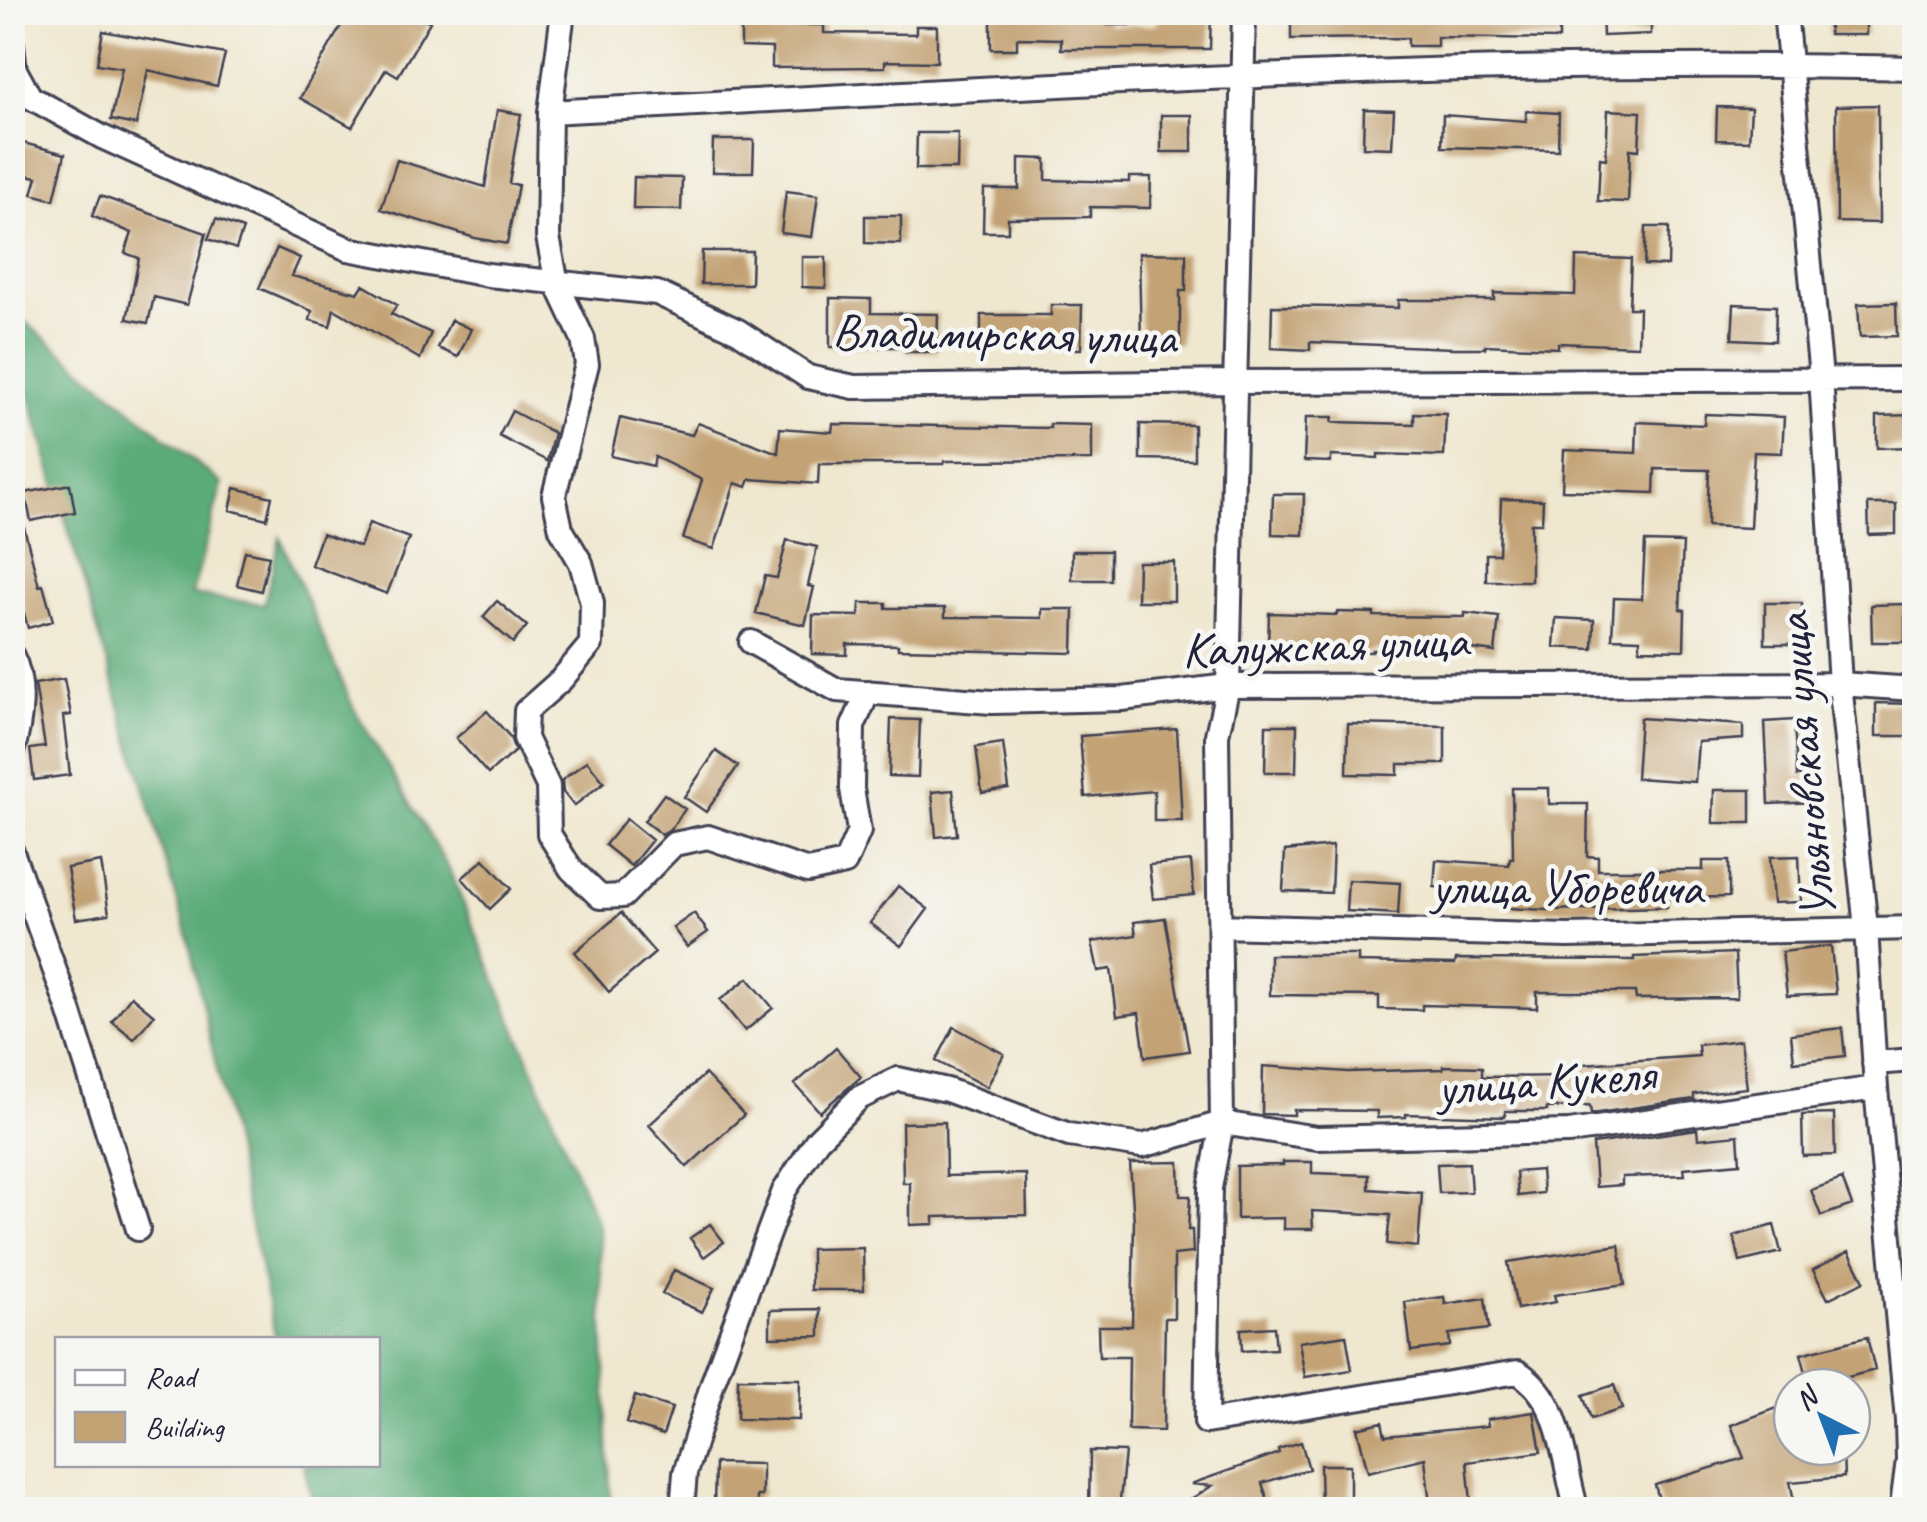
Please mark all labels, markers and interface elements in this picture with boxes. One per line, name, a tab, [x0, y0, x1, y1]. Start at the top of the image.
street label: Владимирская улица	[832, 300, 1179, 369]
street label: Калужская улица	[1181, 608, 1472, 681]
street label: Ульяновская улица	[1760, 608, 1850, 921]
street label: улица Уборевича	[1428, 856, 1706, 919]
street label: улица Кукеля	[1432, 1042, 1661, 1120]
legend	[55, 1337, 380, 1467]
text: Road	[145, 1358, 199, 1396]
north arrow	[1772, 1367, 1872, 1467]
text: N	[1787, 1377, 1827, 1418]
text: Building	[145, 1408, 225, 1446]

